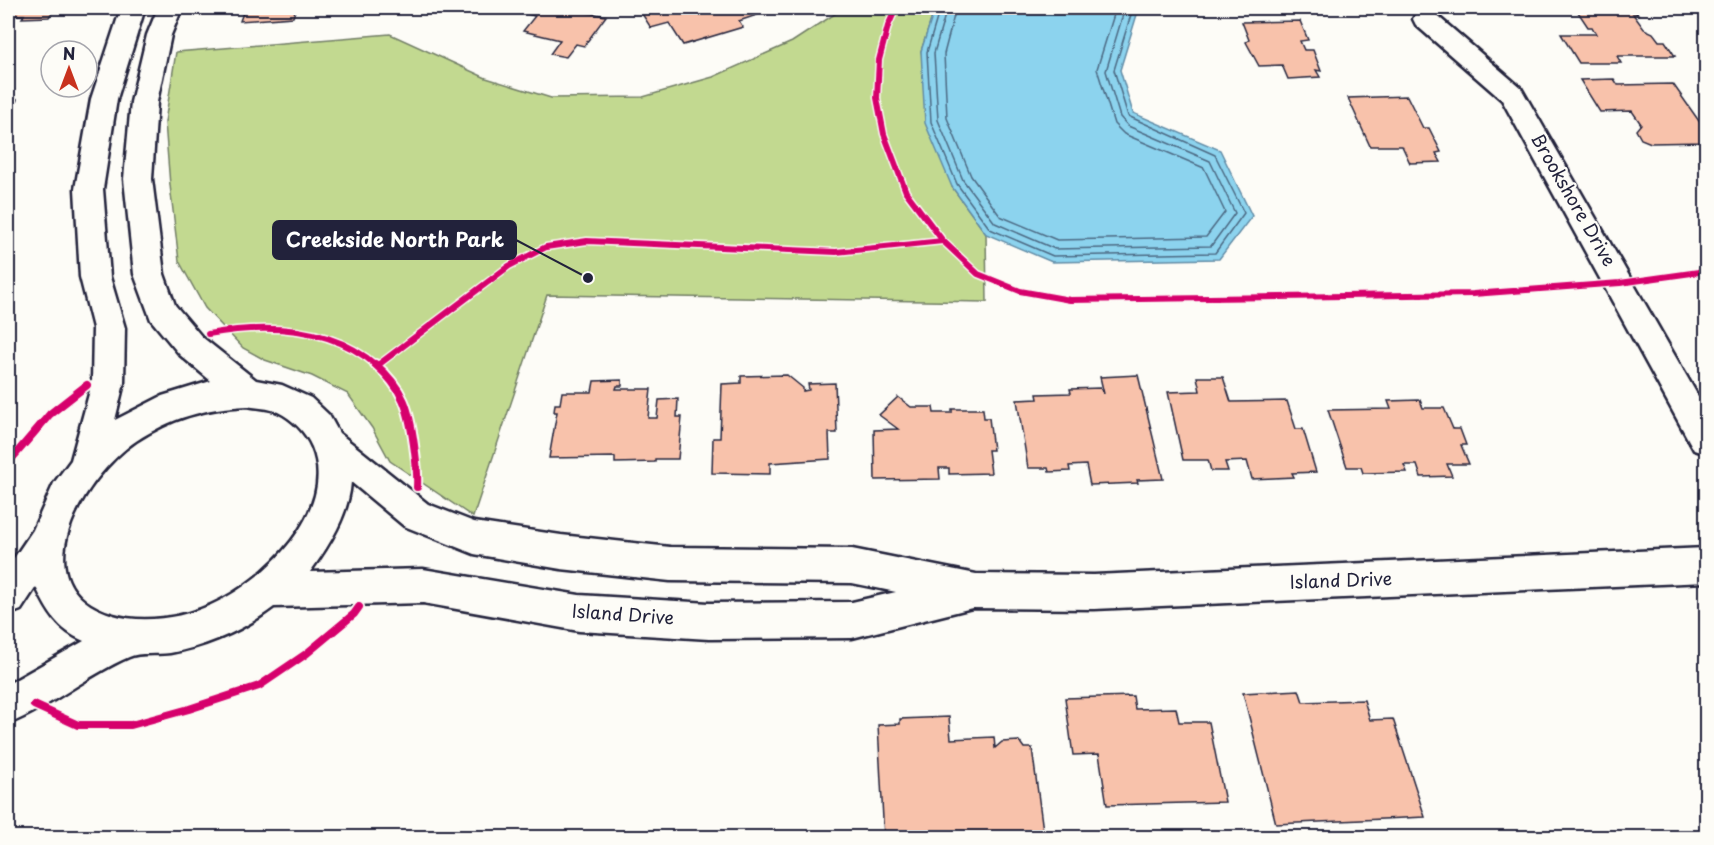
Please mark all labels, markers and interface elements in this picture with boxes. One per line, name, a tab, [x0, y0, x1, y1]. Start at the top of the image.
north arrow	[39, 39, 99, 99]
text: N	[63, 41, 75, 65]
street label: Brookshore Drive	[1525, 128, 1623, 271]
callout: Creekside North Park	[273, 221, 516, 259]
text: Creekside North Park	[286, 224, 505, 254]
street label: Island Drive	[1289, 564, 1393, 595]
street label: Island Drive	[571, 596, 675, 631]

